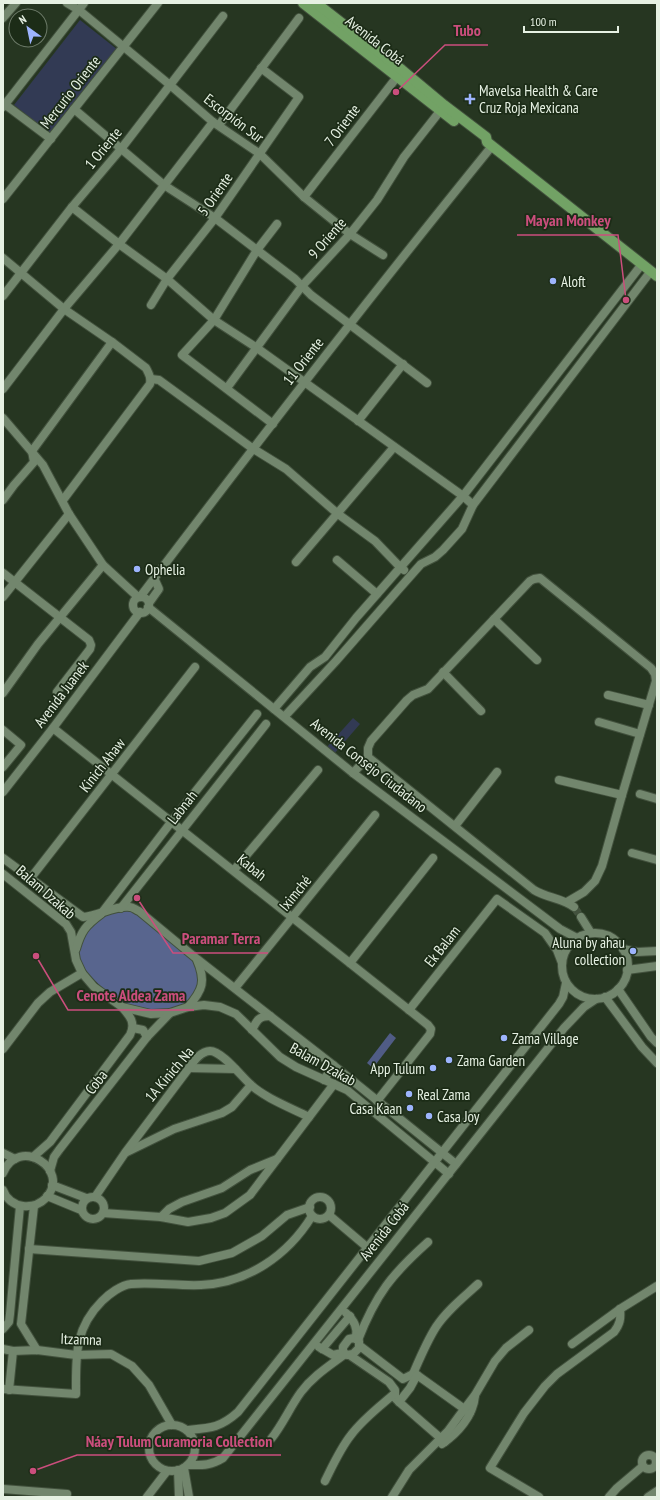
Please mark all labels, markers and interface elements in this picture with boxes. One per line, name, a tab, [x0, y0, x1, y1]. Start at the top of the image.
north arrow	[8, 8, 48, 48]
scale bar	[524, 8, 618, 34]
street label: Avenida Cobá	[342, 11, 408, 69]
text: N	[16, 12, 29, 27]
text: 100 m	[530, 14, 557, 29]
callout: Tubo	[445, 17, 488, 45]
text: Tubo	[453, 20, 481, 40]
street label: Mercurio Oriente	[36, 52, 104, 132]
place label: Mavelsa Health & Care Cruz Roja Mexicana	[479, 81, 598, 117]
street label: Escorpión Sur	[200, 89, 268, 147]
marker: Mavelsa Health & Care Cruz Roja Mexicana	[464, 93, 476, 105]
street label: 7 Oriente	[320, 100, 364, 150]
street label: 1 Oriente	[80, 123, 126, 173]
street label: 5 Oriente	[193, 169, 237, 219]
callout: Mayan Monkey	[517, 207, 618, 235]
text: Mayan Monkey	[525, 210, 611, 230]
street label: 9 Oriente	[304, 213, 350, 263]
place label: Aloft	[561, 272, 586, 291]
marker: Aloft	[548, 276, 558, 286]
street label: 11 Oriente	[279, 333, 327, 389]
place label: Ophelia	[145, 560, 185, 579]
marker: Ophelia	[132, 564, 142, 574]
street label: Avenida Juanek	[30, 657, 92, 731]
street label: Avenida Consejo Ciudadano	[307, 714, 431, 816]
street label: Kinich Ahaw	[75, 734, 129, 796]
street label: Labnah	[163, 786, 201, 828]
street label: Kabah	[234, 849, 270, 885]
street label: Balam Dzakab	[12, 861, 80, 923]
street label: Iximché	[275, 871, 315, 915]
street label: Ek Balam	[420, 921, 464, 971]
callout: Paramar Terra	[173, 925, 268, 953]
text: Paramar Terra	[182, 928, 261, 948]
place label: Aluna by ahau collection	[552, 933, 625, 969]
marker: Aluna by ahau collection	[628, 946, 638, 956]
callout: Cenote Aldea Zama	[68, 982, 194, 1010]
text: Cenote Aldea Zama	[77, 985, 186, 1005]
place label: Zama Village	[512, 1029, 579, 1048]
marker: Zama Village	[499, 1033, 509, 1043]
street label: Balam Dzakab	[287, 1038, 359, 1090]
street label: 1A Kinich Na	[140, 1043, 198, 1105]
place label: Zama Garden	[457, 1051, 525, 1070]
marker: Zama Garden	[444, 1055, 454, 1065]
place label: App Tulum	[370, 1059, 425, 1078]
marker: App Tulum	[428, 1063, 438, 1073]
street label: Coba	[81, 1066, 111, 1098]
place label: Real Zama	[417, 1085, 470, 1104]
marker: Real Zama	[404, 1089, 414, 1099]
place label: Casa Kaan	[349, 1099, 402, 1118]
marker: Casa Kaan	[405, 1103, 415, 1113]
place label: Casa Joy	[437, 1107, 480, 1126]
marker: Casa Joy	[424, 1111, 434, 1121]
street label: Avenida Cobá	[355, 1198, 413, 1264]
street label: Itzamna	[60, 1329, 102, 1349]
callout: Náay Tulum Curamoria Collection	[77, 1427, 281, 1455]
text: Náay Tulum Curamoria Collection	[86, 1431, 272, 1451]

